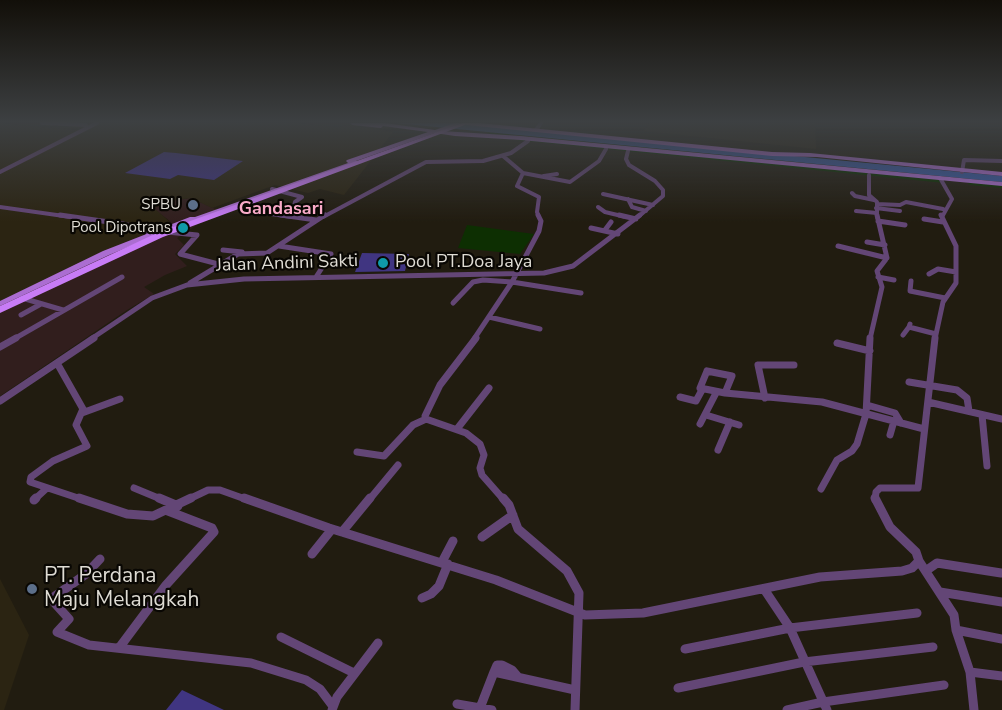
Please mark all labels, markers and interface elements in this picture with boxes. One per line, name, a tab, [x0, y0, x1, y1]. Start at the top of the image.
place label: SPBU	[141, 196, 181, 214]
marker: SPBU	[186, 198, 200, 212]
district label: Gandasari	[239, 199, 323, 221]
place label: Pool Dipotrans	[71, 219, 171, 237]
marker: Pool Dipotrans	[176, 221, 190, 235]
street label: Jalan Andini Sakti	[216, 251, 358, 277]
place label: Pool PT.Doa Jaya	[395, 252, 532, 274]
marker: Pool PT.Doa Jaya	[376, 256, 390, 270]
place label: PT. Perdana Maju Melangkah	[44, 564, 199, 614]
marker: PT. Perdana Maju Melangkah	[25, 582, 39, 596]

